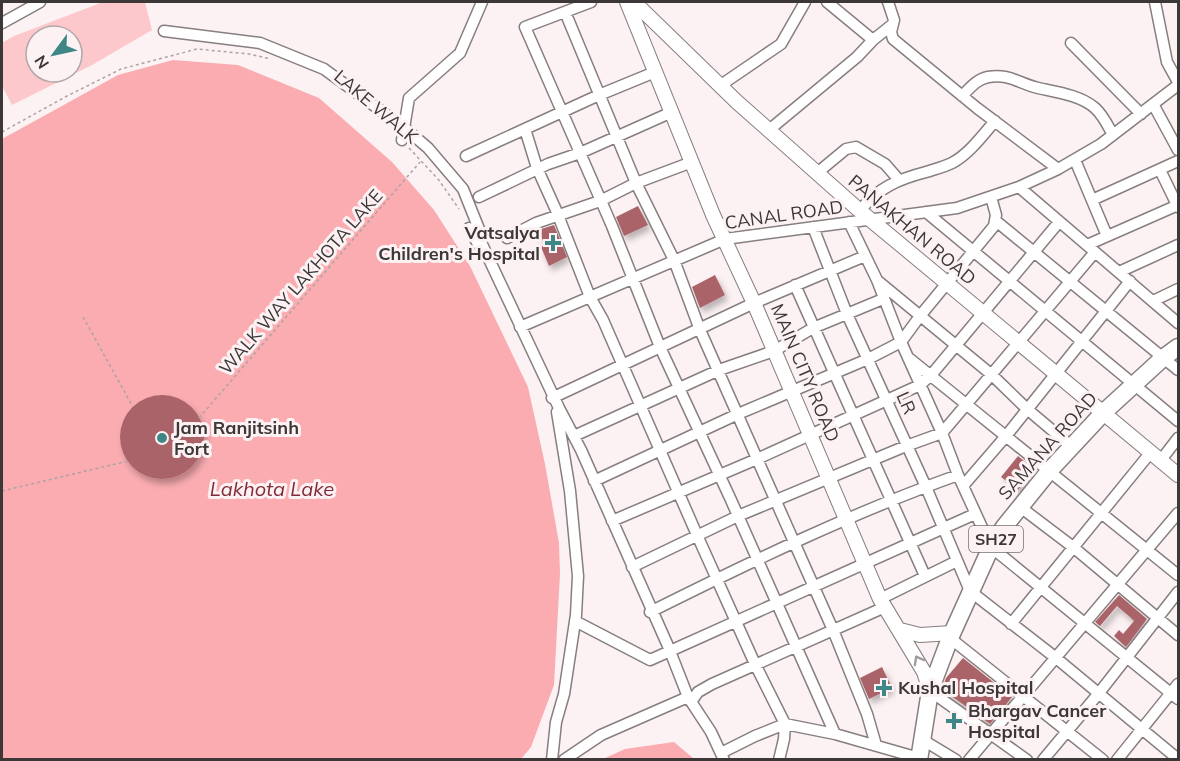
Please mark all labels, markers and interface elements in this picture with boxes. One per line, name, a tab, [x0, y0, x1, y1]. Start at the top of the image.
north arrow	[24, 24, 84, 84]
text: N	[30, 52, 53, 73]
street label: LAKE WALK	[330, 65, 424, 149]
street label: PANAKHAN ROAD	[844, 169, 981, 290]
street label: WALK WAY LAKHOTA LAKE	[214, 184, 387, 379]
street label: CANAL ROAD	[723, 195, 845, 234]
place label: Vatsalya Children's Hospital	[378, 221, 540, 265]
marker: Vatsalya Children's Hospital	[544, 234, 562, 252]
street label: MAIN CITY ROAD	[766, 300, 845, 445]
street label: SAMANA ROAD	[993, 387, 1102, 504]
street label: LR	[891, 388, 921, 418]
place label: Jam Ranjitsinh Fort	[174, 416, 299, 460]
marker: Jam Ranjitsinh Fort	[155, 431, 169, 445]
water label: Lakhota Lake	[210, 476, 334, 501]
road number: SH27	[969, 526, 1023, 552]
one-way arrow	[914, 655, 925, 666]
place label: Kushal Hospital	[898, 676, 1033, 699]
marker: Kushal Hospital	[875, 679, 893, 697]
place label: Bhargav Cancer Hospital	[968, 699, 1107, 743]
marker: Bhargav Cancer Hospital	[945, 712, 963, 730]

